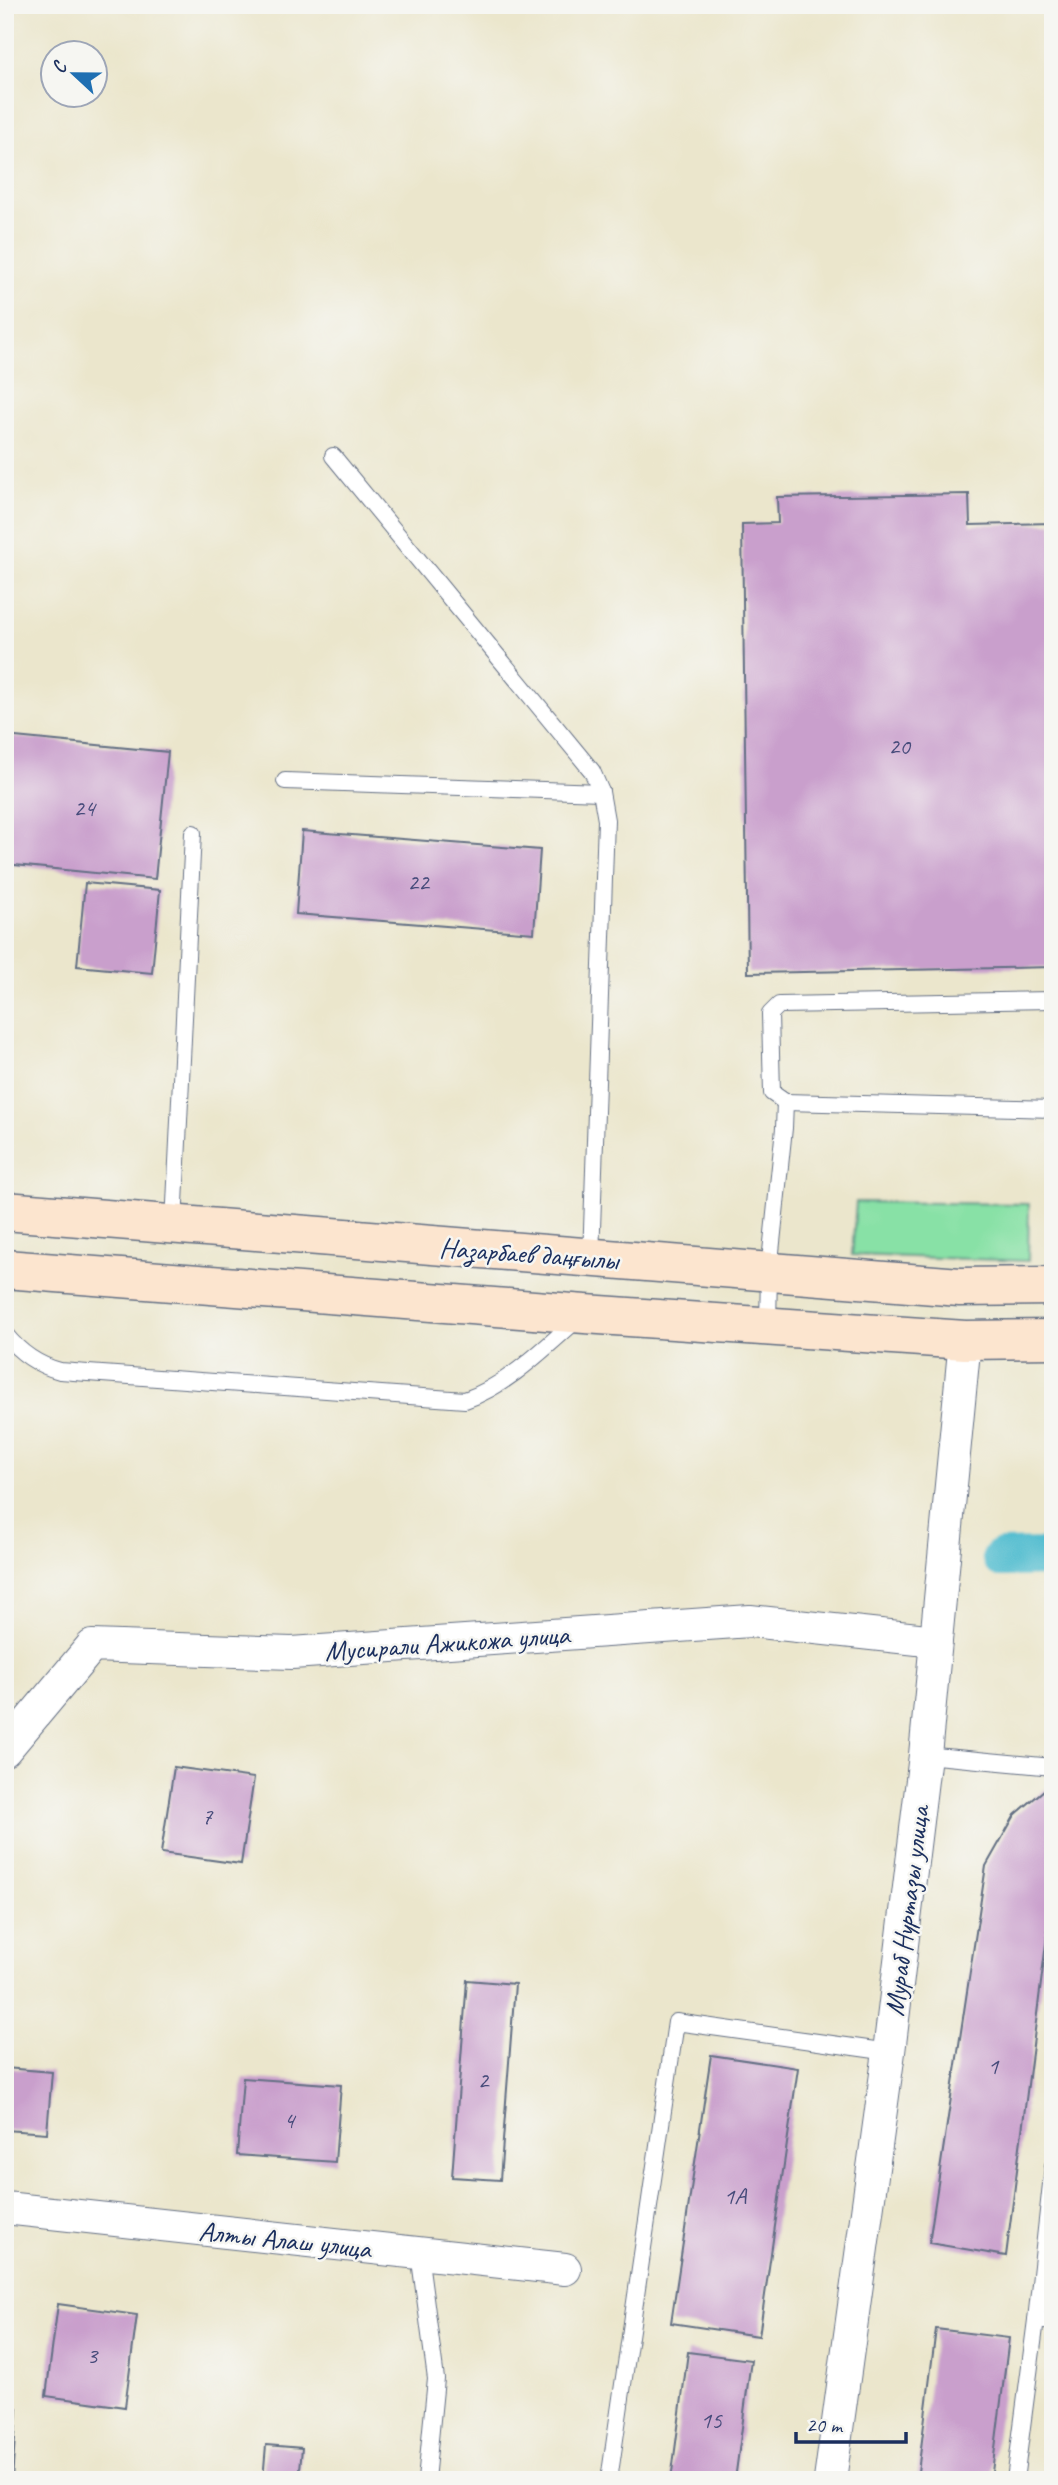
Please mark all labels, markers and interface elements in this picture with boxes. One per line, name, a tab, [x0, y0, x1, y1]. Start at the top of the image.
north arrow	[38, 38, 108, 108]
text: С	[46, 57, 73, 77]
house number: 20	[888, 731, 912, 761]
house number: 24	[73, 793, 97, 823]
house number: 22	[407, 867, 431, 897]
street label: Назарбаев даңғылы	[438, 1230, 622, 1278]
street label: Мусирали Ажикожа улица	[323, 1616, 572, 1669]
house number: 7	[202, 1801, 214, 1831]
street label: Мураб Нуртазы улица	[876, 1802, 937, 2018]
house number: 1	[988, 2051, 1000, 2081]
house number: 2	[478, 2065, 491, 2095]
house number: 4	[284, 2105, 297, 2135]
house number: 1А	[724, 2181, 747, 2211]
street label: Алты Алаш улица	[197, 2213, 375, 2266]
house number: 3	[87, 2340, 100, 2370]
scale bar	[796, 2401, 906, 2445]
house number: 15	[700, 2405, 723, 2435]
text: 20 m	[806, 2412, 844, 2438]

